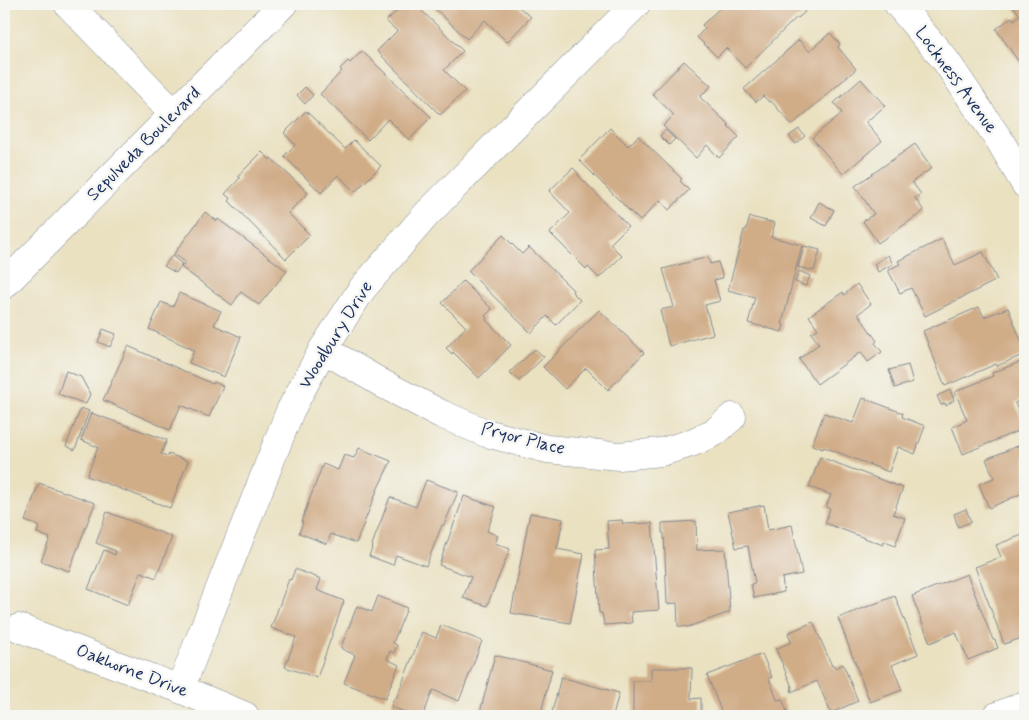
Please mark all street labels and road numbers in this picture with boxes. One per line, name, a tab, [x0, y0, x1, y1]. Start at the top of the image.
street label: Lockness Avenue	[909, 22, 1003, 138]
street label: Sepulveda Boulevard	[82, 82, 206, 206]
street label: Woodbury Drive	[293, 277, 379, 393]
street label: Pryor Place	[478, 417, 568, 461]
street label: Oakhorne Drive	[72, 639, 192, 703]

